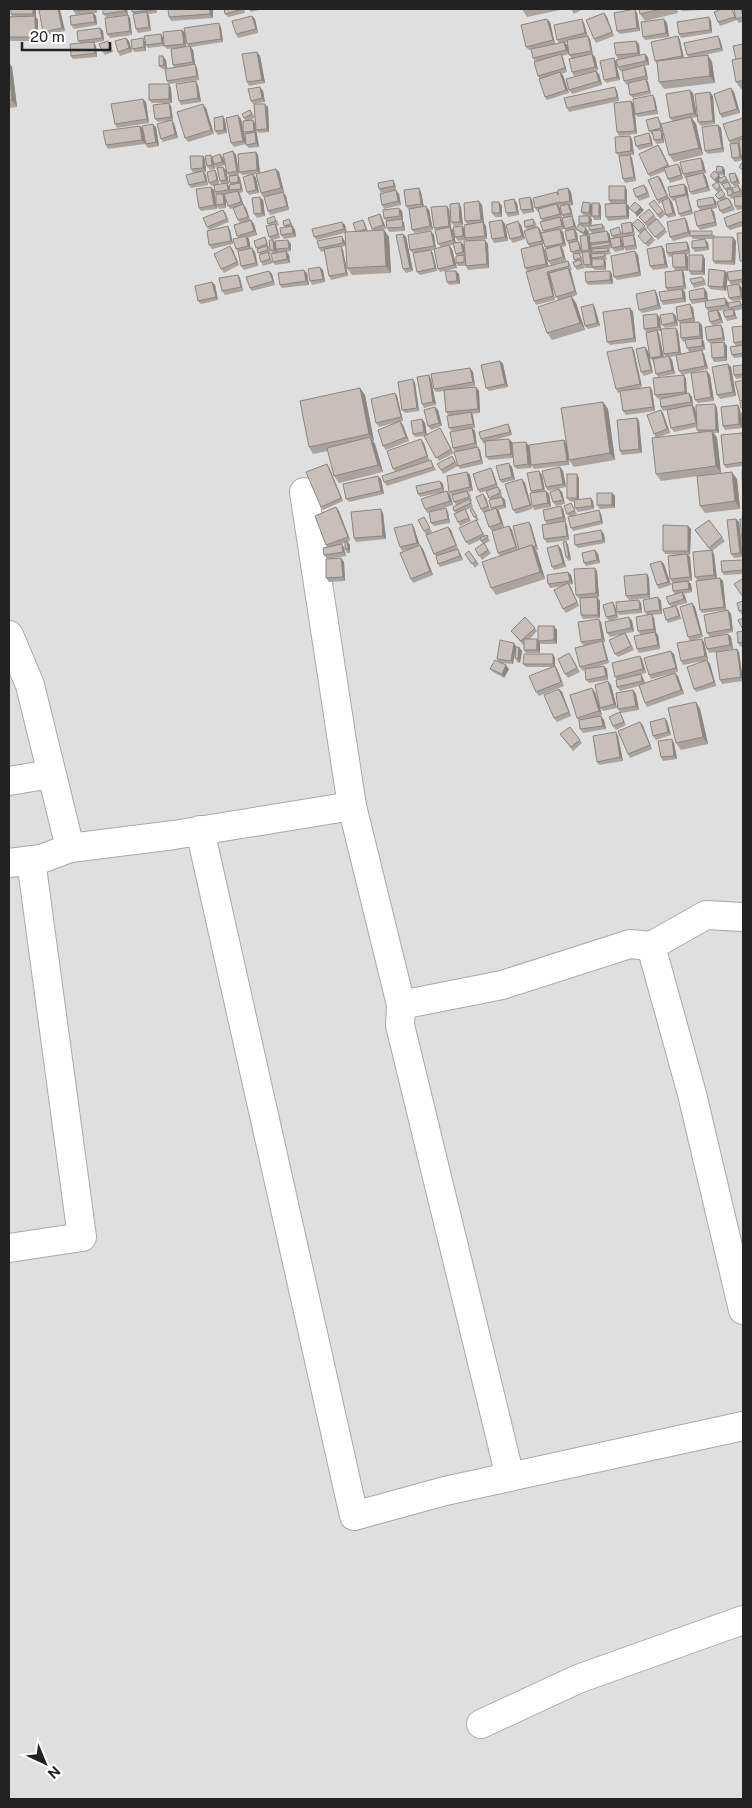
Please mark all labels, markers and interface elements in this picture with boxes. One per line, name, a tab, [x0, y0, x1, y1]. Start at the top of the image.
scale bar	[22, 20, 110, 52]
text: 20 m	[30, 28, 65, 45]
north arrow	[20, 1738, 70, 1788]
text: N	[45, 1763, 64, 1782]

